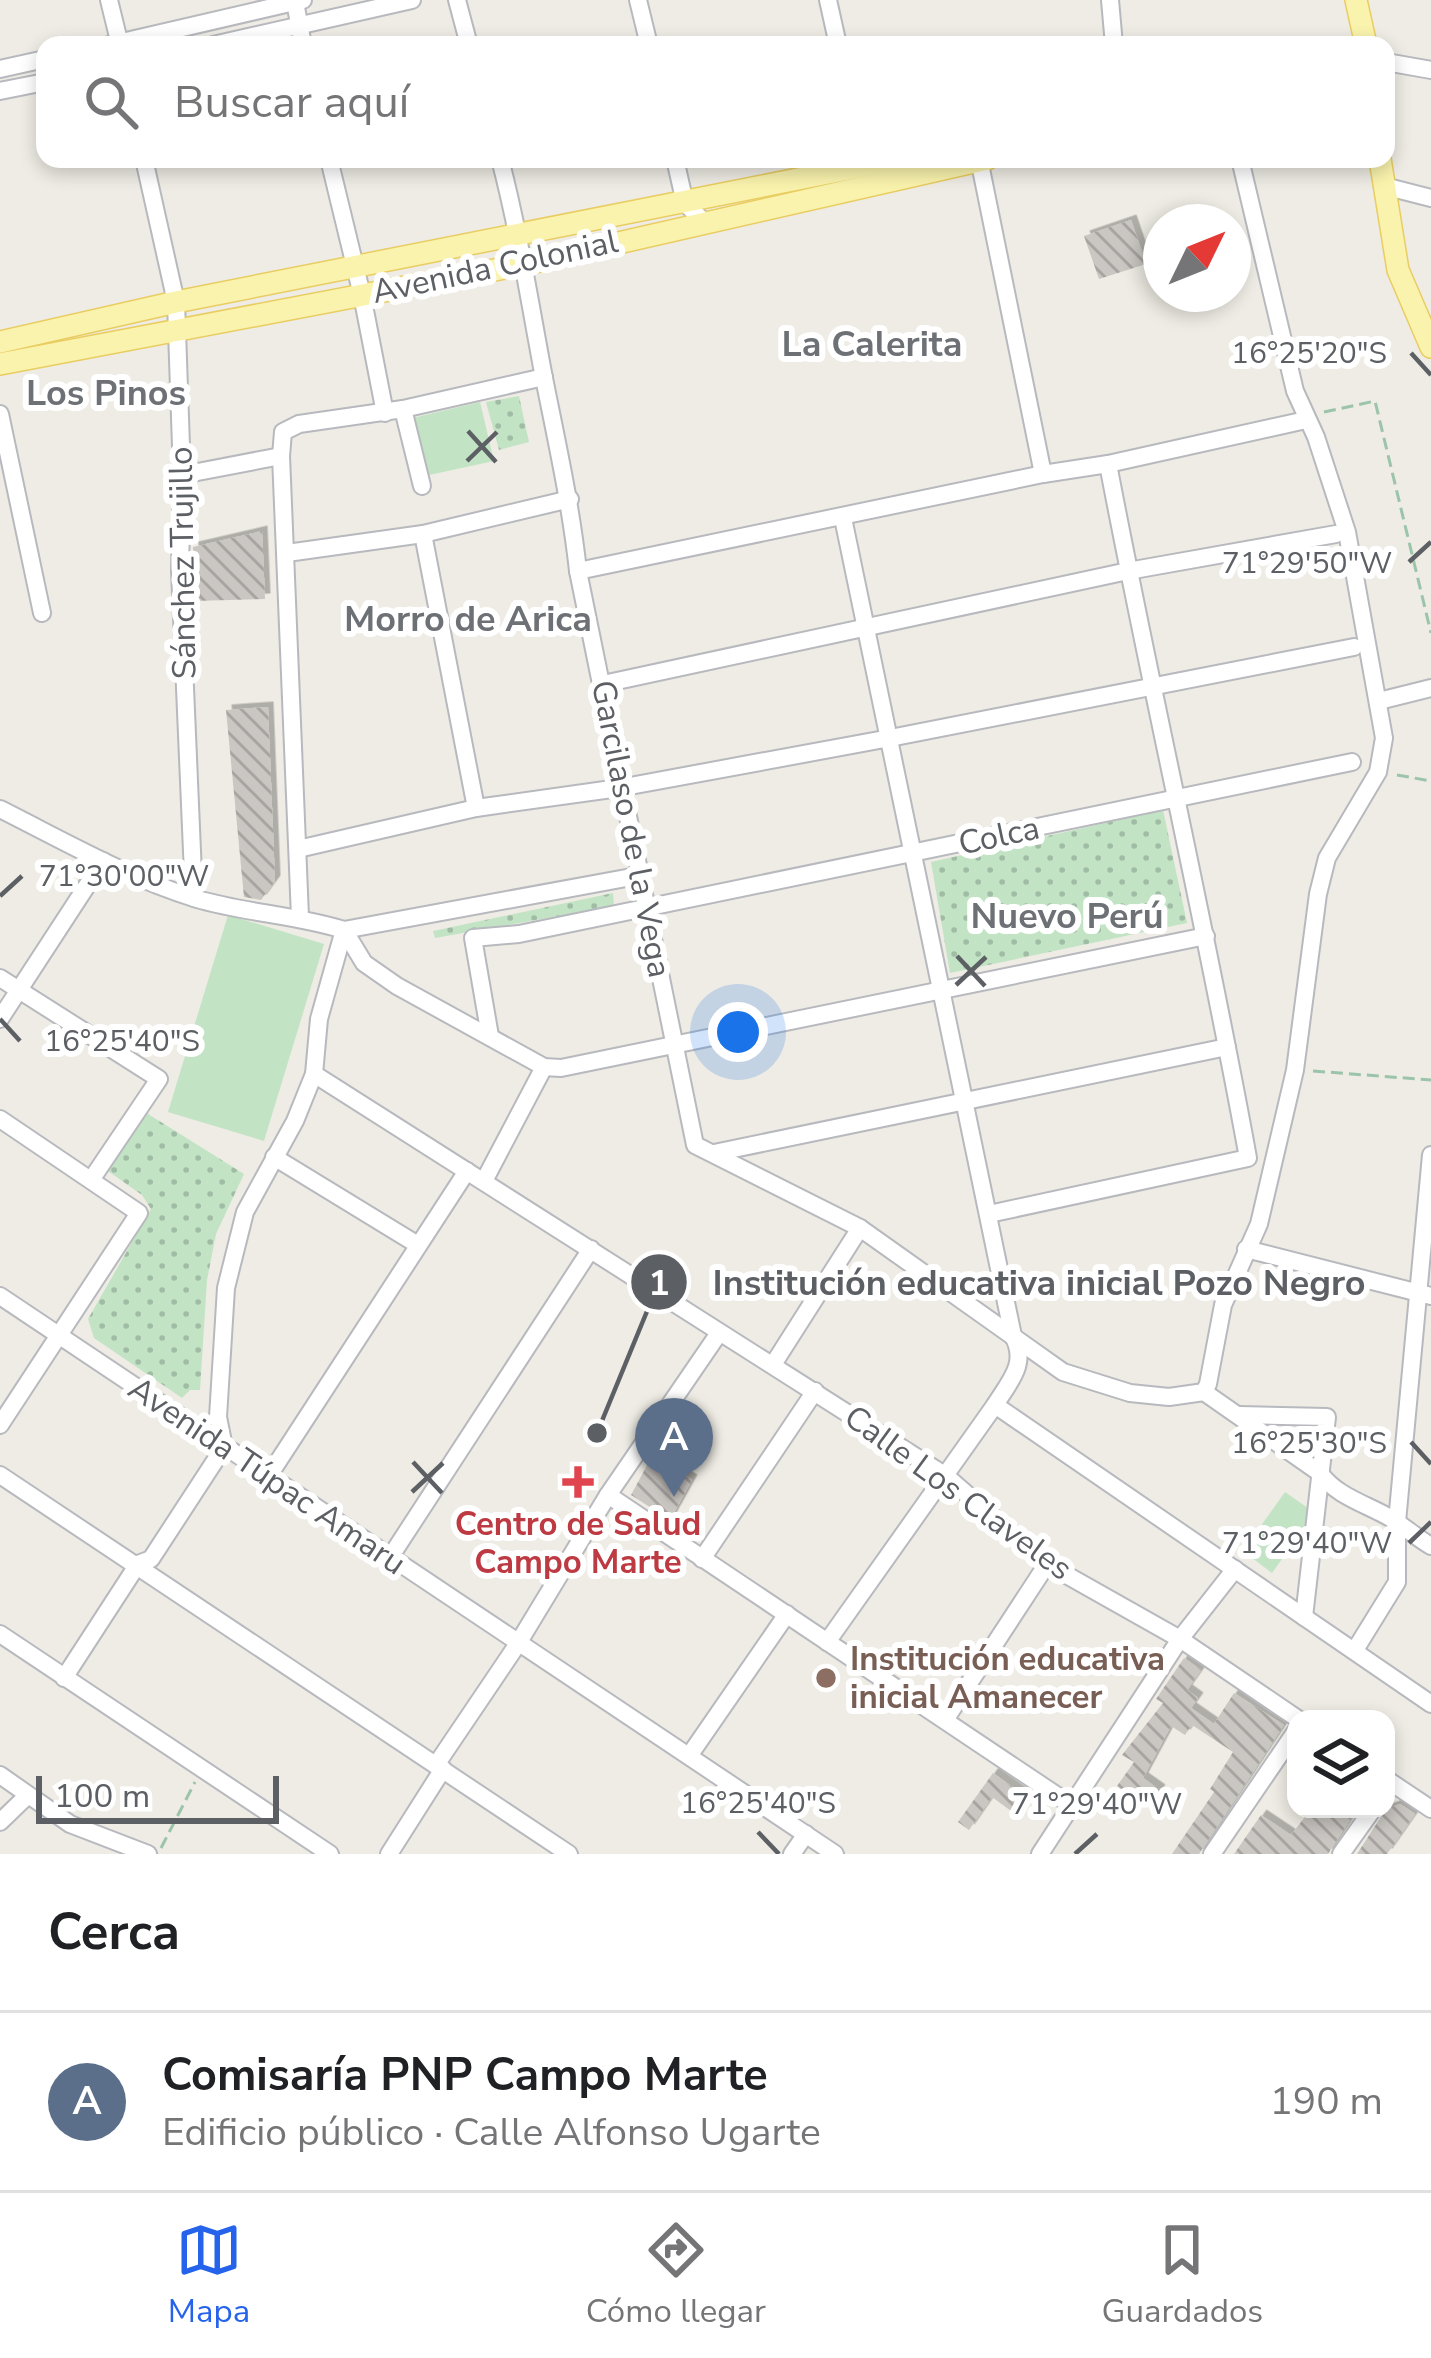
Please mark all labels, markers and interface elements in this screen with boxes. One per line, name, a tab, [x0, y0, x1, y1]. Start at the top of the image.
search box	[36, 36, 1395, 168]
icon: search	[78, 69, 144, 135]
text: Buscar aquí	[174, 72, 409, 133]
north arrow	[1143, 204, 1251, 312]
street label: Avenida Colonial	[368, 219, 622, 315]
district label: La Calerita	[782, 320, 962, 369]
text: 16°25'20"S	[1231, 333, 1387, 374]
district label: Los Pinos	[26, 369, 186, 418]
street label: Sánchez Trujillo	[158, 446, 208, 680]
text: 71°29'50"W	[1222, 543, 1392, 584]
district label: Morro de Arica	[344, 595, 592, 644]
street label: Garcilaso de la Vega	[580, 676, 682, 982]
street label: Colca	[954, 806, 1044, 866]
text: 71°30'00"W	[39, 856, 209, 897]
district label: Nuevo Perú	[970, 892, 1164, 941]
your location	[708, 1002, 768, 1062]
text: 16°25'40"S	[44, 1021, 200, 1062]
callout: Institución educativa inicial Pozo Negro	[629, 1246, 1389, 1318]
text: 1	[648, 1259, 670, 1308]
text: Institución educativa inicial Pozo Negro	[713, 1259, 1365, 1308]
street label: Avenida Túpac Amaru	[119, 1366, 415, 1586]
street label: Calle Los Claveles	[835, 1395, 1081, 1591]
pin: A	[635, 1398, 713, 1497]
text: 16°25'30"S	[1231, 1423, 1387, 1464]
marker: Centro de Salud Campo Marte	[562, 1466, 594, 1498]
place label: Centro de Salud Campo Marte	[455, 1502, 701, 1585]
text: 71°29'40"W	[1222, 1523, 1392, 1564]
place label: Institución educativa inicial Amanecer	[850, 1637, 1165, 1720]
marker: Institución educativa inicial Amanecer	[813, 1665, 839, 1691]
map controls	[1287, 1710, 1395, 1818]
button: layers	[1287, 1710, 1395, 1818]
scale bar	[36, 1770, 279, 1823]
text: 100 m	[54, 1774, 150, 1819]
text: 16°25'40"S	[680, 1783, 836, 1824]
text: 71°29'40"W	[1012, 1784, 1182, 1825]
text: Cerca	[48, 1897, 180, 1967]
text: Comisaría PNP Campo Marte	[162, 2045, 768, 2106]
text: A	[72, 2075, 102, 2128]
text: 190 m	[1269, 2075, 1383, 2128]
text: Edificio público · Calle Alfonso Ugarte	[162, 2106, 821, 2159]
tab: Mapa	[168, 2217, 250, 2334]
tab: Cómo llegar	[586, 2217, 766, 2334]
tab: Guardados	[1101, 2217, 1263, 2334]

